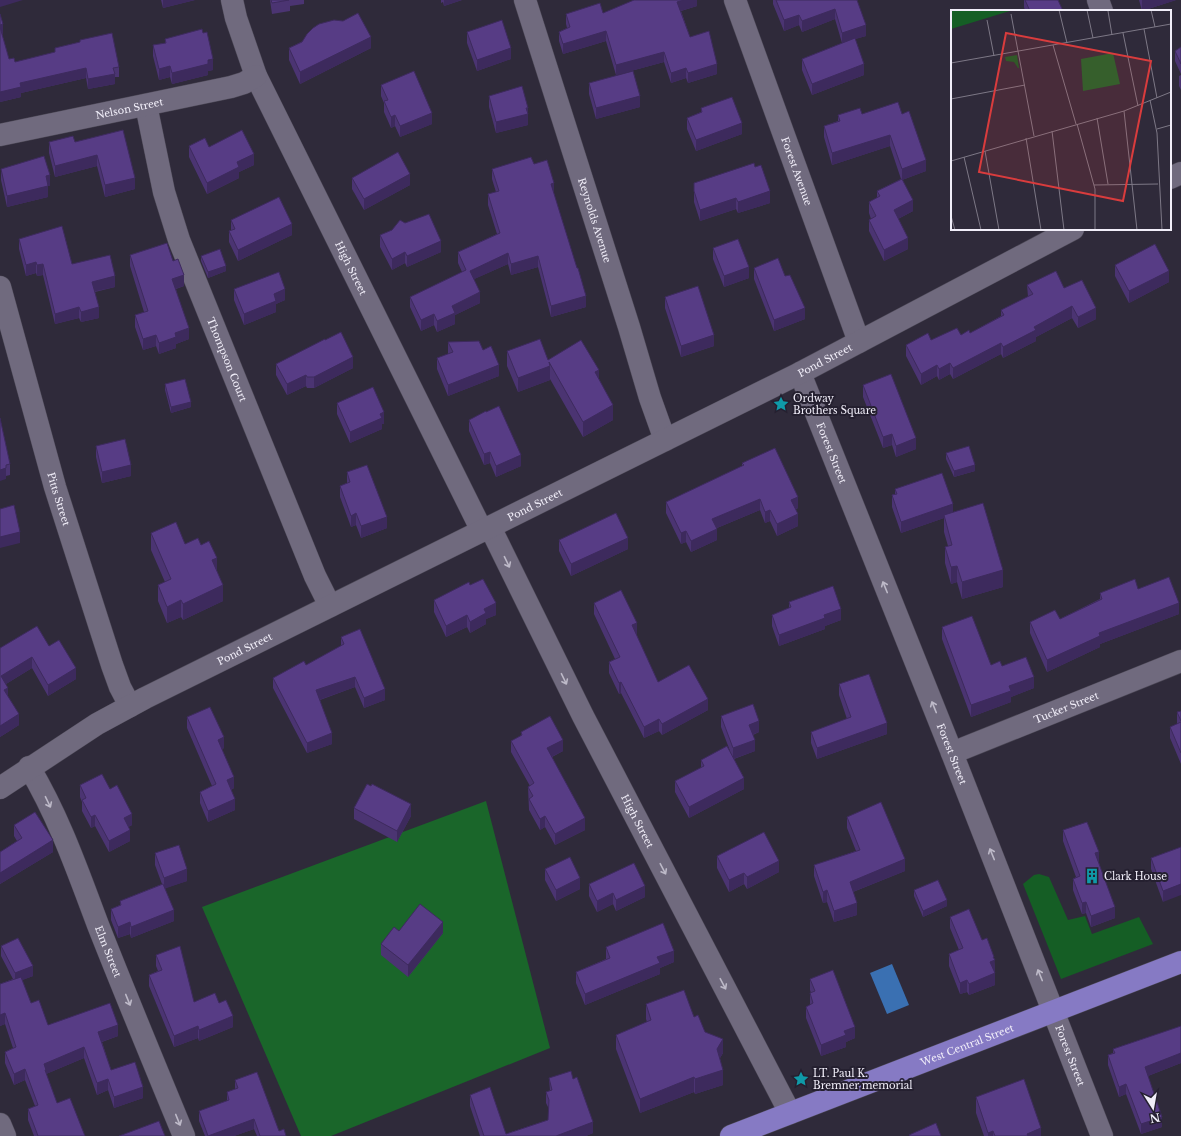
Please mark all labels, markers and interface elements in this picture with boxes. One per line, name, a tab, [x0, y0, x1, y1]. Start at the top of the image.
inset map	[951, 10, 1171, 230]
street label: Nelson Street	[94, 95, 165, 122]
street label: Forest Avenue	[778, 135, 815, 208]
street label: Reynolds Avenue	[575, 176, 614, 265]
street label: High Street	[332, 239, 370, 297]
street label: Thompson Court	[204, 316, 250, 404]
street label: Pond Street	[796, 341, 855, 380]
place label: Ordway Brothers Square	[793, 392, 876, 417]
place icon: Ordway Brothers Square	[772, 395, 790, 413]
street label: Forest Street	[813, 421, 850, 486]
street label: Pitts Street	[44, 471, 73, 528]
street label: Pond Street	[505, 486, 565, 524]
one-way arrow	[504, 556, 511, 568]
one-way arrow	[881, 581, 889, 593]
street label: Pond Street	[215, 630, 275, 668]
one-way arrow	[561, 672, 568, 684]
street label: Tucker Street	[1032, 689, 1101, 726]
one-way arrow	[929, 702, 937, 714]
street label: Forest Street	[934, 721, 970, 786]
street label: High Street	[618, 792, 657, 850]
one-way arrow	[45, 795, 52, 807]
one-way arrow	[988, 849, 995, 861]
one-way arrow	[659, 863, 667, 875]
building icon: Clark House	[1083, 867, 1101, 885]
place label: Clark House	[1104, 870, 1167, 883]
street label: Elm Street	[92, 924, 124, 979]
one-way arrow	[1035, 970, 1043, 982]
one-way arrow	[719, 978, 727, 990]
one-way arrow	[125, 993, 133, 1005]
street label: West Central Street	[918, 1021, 1016, 1069]
street label: Forest Street	[1052, 1023, 1088, 1088]
place label: LT. Paul K. Bremner memorial	[813, 1067, 913, 1092]
place icon: LT. Paul K. Bremner memorial	[792, 1070, 810, 1088]
north arrow	[1133, 1088, 1173, 1128]
text: N	[1148, 1110, 1161, 1126]
one-way arrow	[174, 1114, 182, 1126]

